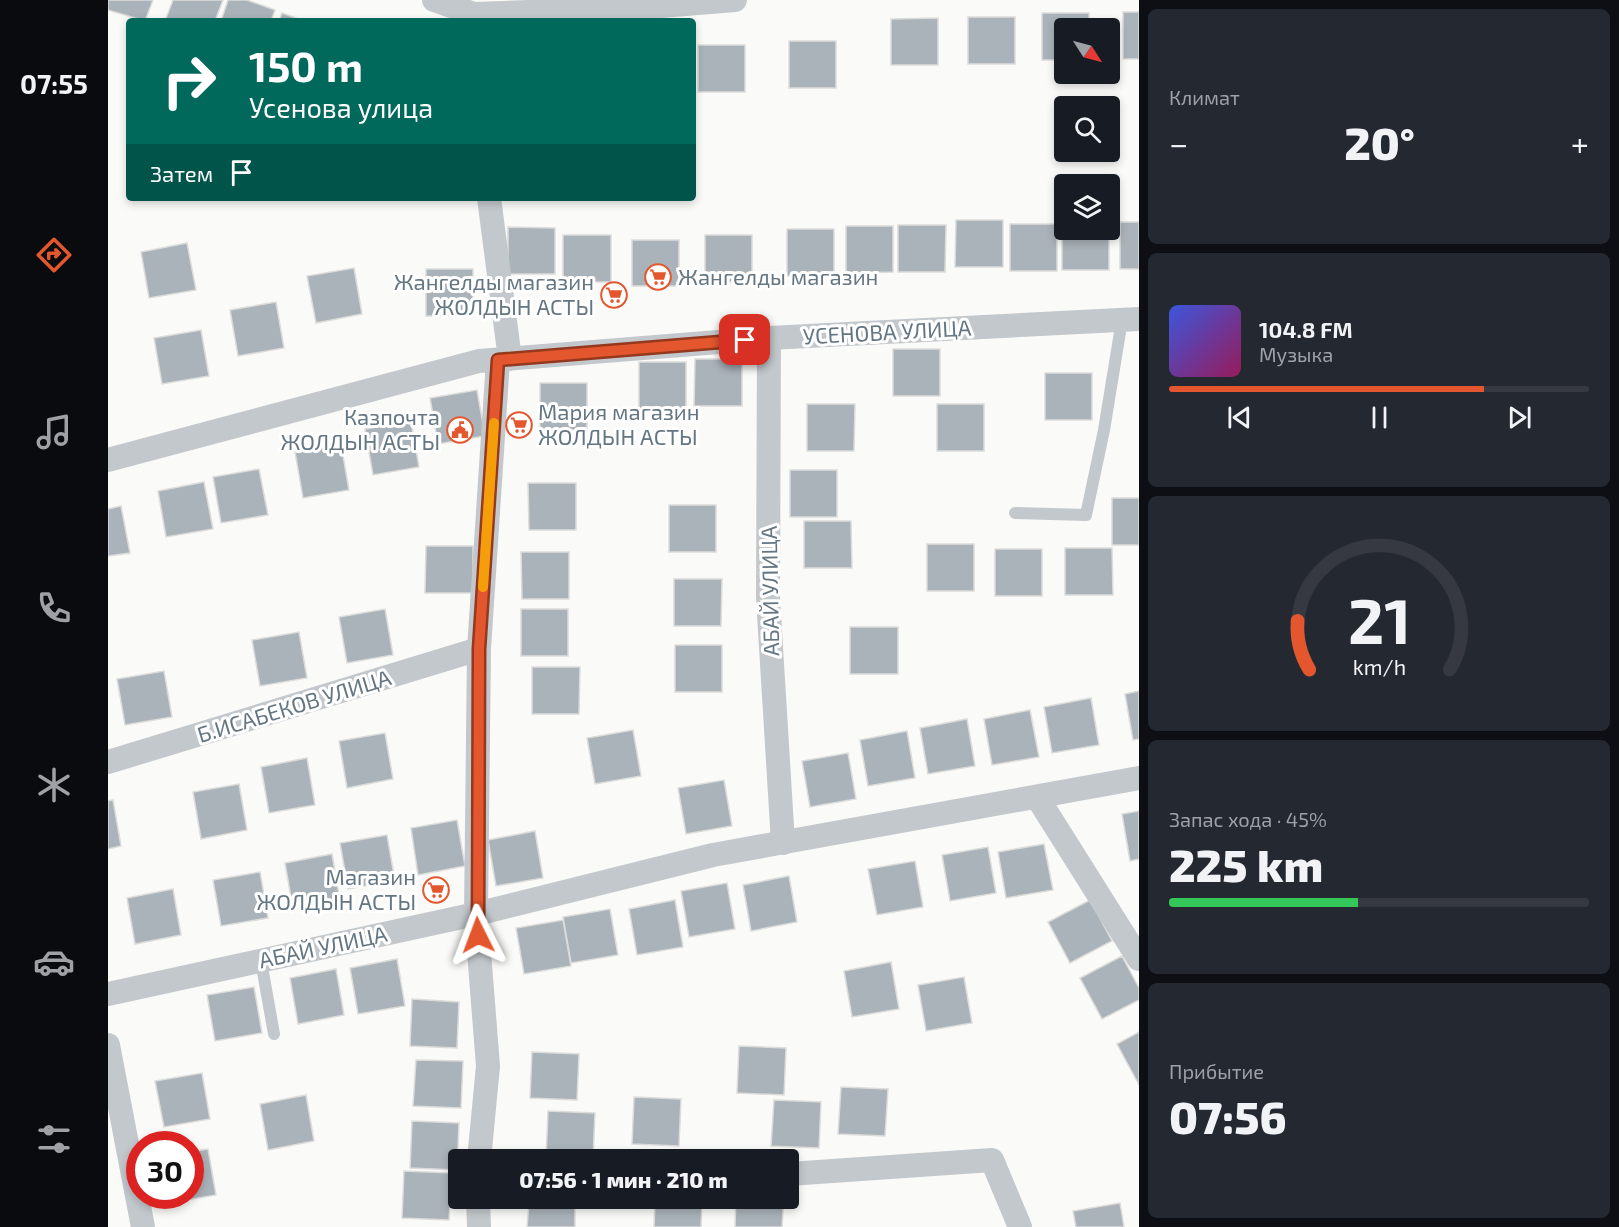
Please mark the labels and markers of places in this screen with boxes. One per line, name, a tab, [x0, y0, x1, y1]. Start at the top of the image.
supermarket icon: Жангелды магазин	[643, 262, 673, 292]
place label: Жангелды магазин	[678, 263, 878, 289]
place label: Жангелды магазин ЖОЛДЫН АСТЫ	[394, 268, 594, 319]
supermarket icon: Жангелды магазин ЖОЛДЫН АСТЫ	[599, 280, 629, 310]
pin	[719, 314, 770, 365]
place label: Мария магазин ЖОЛДЫН АСТЫ	[538, 398, 700, 449]
place label: Казпочта ЖОЛДЫН АСТЫ	[280, 403, 440, 454]
supermarket icon: Мария магазин ЖОЛДЫН АСТЫ	[504, 410, 534, 440]
public building icon: Казпочта ЖОЛДЫН АСТЫ	[445, 415, 475, 445]
place label: Магазин ЖОЛДЫН АСТЫ	[256, 863, 416, 914]
supermarket icon: Магазин ЖОЛДЫН АСТЫ	[421, 875, 451, 905]

